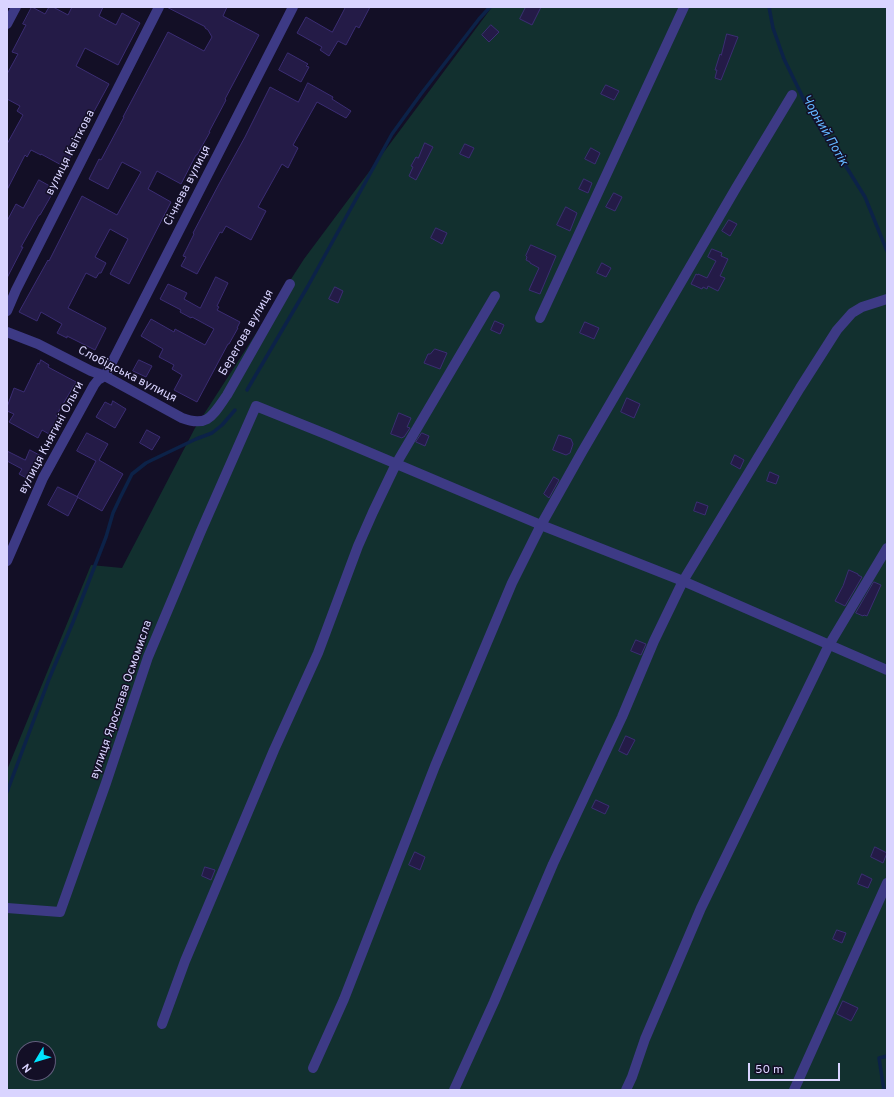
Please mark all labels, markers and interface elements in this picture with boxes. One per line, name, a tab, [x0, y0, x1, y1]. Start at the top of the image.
water label: Чорний Потік	[797, 93, 851, 169]
street label: вулиця Квіткова	[43, 108, 99, 198]
street label: Січнева вулиця	[161, 143, 215, 229]
street label: Берегова вулиця	[217, 287, 277, 379]
street label: Слобідська вулиця	[75, 344, 179, 406]
street label: вулиця Княгині Ольги	[16, 379, 88, 497]
street label: вулиця Ярослава Осмомисла	[88, 619, 156, 781]
north arrow	[16, 1041, 56, 1081]
scale bar	[750, 1055, 842, 1081]
text: N	[19, 1060, 35, 1075]
text: 50 m	[755, 1062, 783, 1078]

